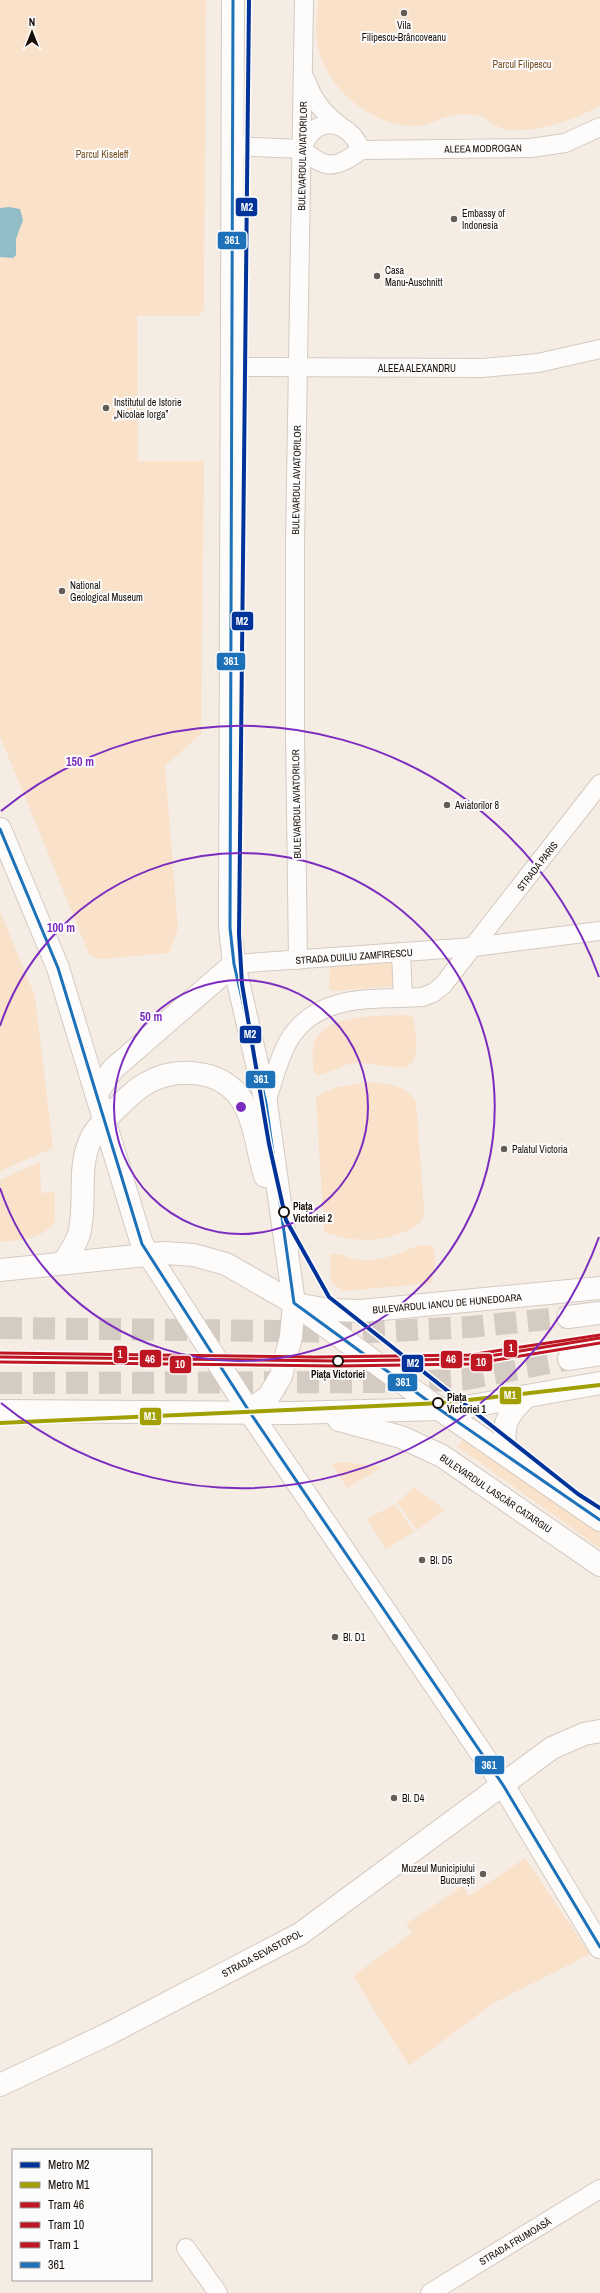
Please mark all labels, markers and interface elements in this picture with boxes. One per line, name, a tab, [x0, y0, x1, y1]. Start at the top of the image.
marker: Vila Filipescu-Brâncoveanu	[399, 8, 409, 18]
north arrow	[12, 12, 52, 52]
text: N	[29, 15, 35, 29]
place label: Vila Filipescu-Brâncoveanu	[362, 19, 446, 44]
park label: Parcul Filipescu	[493, 58, 551, 71]
street label: BULEVARDUL AVIATORILOR	[295, 101, 310, 211]
street label: ALEEA MODROGAN	[443, 141, 522, 156]
park label: Parcul Kiseleff	[76, 148, 129, 161]
line badge: M2	[235, 197, 258, 217]
text: M2	[241, 200, 253, 214]
place label: Embassy of Indonesia	[462, 207, 506, 232]
marker: Embassy of Indonesia	[449, 214, 459, 224]
line badge: 361	[217, 231, 247, 250]
text: 361	[224, 233, 240, 247]
place label: Casa Manu-Auschnitt	[385, 264, 443, 289]
marker: Casa Manu-Auschnitt	[372, 271, 382, 281]
street label: ALEEA ALEXANDRU	[377, 362, 456, 375]
place label: Institutul de Istorie „Nicolae Iorga”	[114, 396, 182, 421]
marker: Institutul de Istorie „Nicolae Iorga”	[101, 403, 111, 413]
street label: BULEVARDUL AVIATORILOR	[289, 425, 304, 535]
place label: National Geological Museum	[70, 579, 143, 604]
marker: National Geological Museum	[57, 586, 67, 596]
line badge: M2	[231, 611, 254, 631]
text: M2	[236, 614, 248, 628]
line badge: 361	[216, 652, 246, 671]
text: 361	[223, 654, 239, 668]
street label: BULEVARDUL AVIATORILOR	[289, 749, 304, 859]
text: 150 m	[66, 754, 94, 770]
place label: Aviatorilor 8	[454, 799, 500, 812]
marker: Aviatorilor 8	[442, 800, 452, 810]
street label: STRADA PARIS	[514, 839, 561, 894]
text: 100 m	[47, 920, 75, 936]
street label: STRADA DUILIU ZAMFIRESCU	[295, 946, 413, 967]
text: 50 m	[140, 1009, 162, 1025]
line badge: M2	[239, 1025, 262, 1044]
text: M2	[244, 1027, 256, 1041]
line badge: 361	[245, 1070, 276, 1089]
text: 361	[253, 1072, 269, 1086]
centre of rings	[234, 1100, 248, 1114]
place label: Palatul Victoria	[512, 1143, 568, 1156]
marker: Palatul Victoria	[499, 1144, 509, 1154]
place label: Piața Victoriei 2	[293, 1200, 333, 1225]
marker: Piața Victoriei 2	[278, 1206, 290, 1218]
street label: BULEVARDUL IANCU DE HUNEDOARA	[372, 1290, 523, 1317]
line badge: 1	[503, 1339, 518, 1358]
text: 1	[508, 1341, 514, 1355]
line badge: 1	[113, 1345, 128, 1364]
text: 1	[117, 1347, 123, 1361]
line badge: 46	[139, 1349, 162, 1368]
line badge: 46	[440, 1350, 463, 1369]
text: 46	[145, 1352, 155, 1366]
text: 46	[446, 1352, 456, 1366]
line badge: 10	[470, 1353, 493, 1372]
line badge: M2	[401, 1354, 424, 1373]
line badge: 10	[169, 1355, 192, 1374]
marker: Piața Victoriei	[332, 1355, 344, 1367]
text: 10	[476, 1355, 486, 1369]
text: M2	[407, 1356, 419, 1370]
text: 10	[175, 1357, 185, 1371]
place label: Piața Victoriei	[311, 1368, 365, 1381]
line badge: 361	[387, 1373, 418, 1392]
text: 361	[395, 1375, 411, 1389]
line badge: M1	[499, 1386, 522, 1405]
text: M1	[504, 1388, 516, 1402]
place label: Piața Victoriei 1	[447, 1391, 487, 1416]
marker: Piața Victoriei 1	[432, 1397, 444, 1409]
line badge: M1	[139, 1407, 162, 1426]
text: M1	[144, 1409, 156, 1423]
street label: BULEVARDUL LASCĂR CATARGIU	[437, 1451, 554, 1536]
place label: Bl. D5	[430, 1554, 453, 1567]
marker: Bl. D5	[417, 1555, 427, 1565]
place label: Bl. D1	[343, 1631, 366, 1644]
marker: Bl. D1	[330, 1632, 340, 1642]
line badge: 361	[474, 1755, 505, 1775]
text: 361	[481, 1758, 497, 1772]
place label: Bl. D4	[402, 1792, 425, 1805]
marker: Bl. D4	[389, 1793, 399, 1803]
place label: Muzeul Municipiului București	[402, 1862, 475, 1887]
marker: Muzeul Municipiului București	[478, 1869, 488, 1879]
street label: STRADA SEVASTOPOL	[220, 1926, 305, 1980]
legend	[12, 2149, 152, 2281]
text: Metro M2	[48, 2157, 90, 2173]
text: Metro M1	[48, 2177, 90, 2193]
text: Tram 46	[48, 2197, 84, 2213]
street label: STRADA FRUMOASĂ	[477, 2215, 554, 2268]
text: Tram 10	[48, 2217, 84, 2233]
text: Tram 1	[48, 2237, 79, 2253]
text: 361	[48, 2257, 65, 2273]

